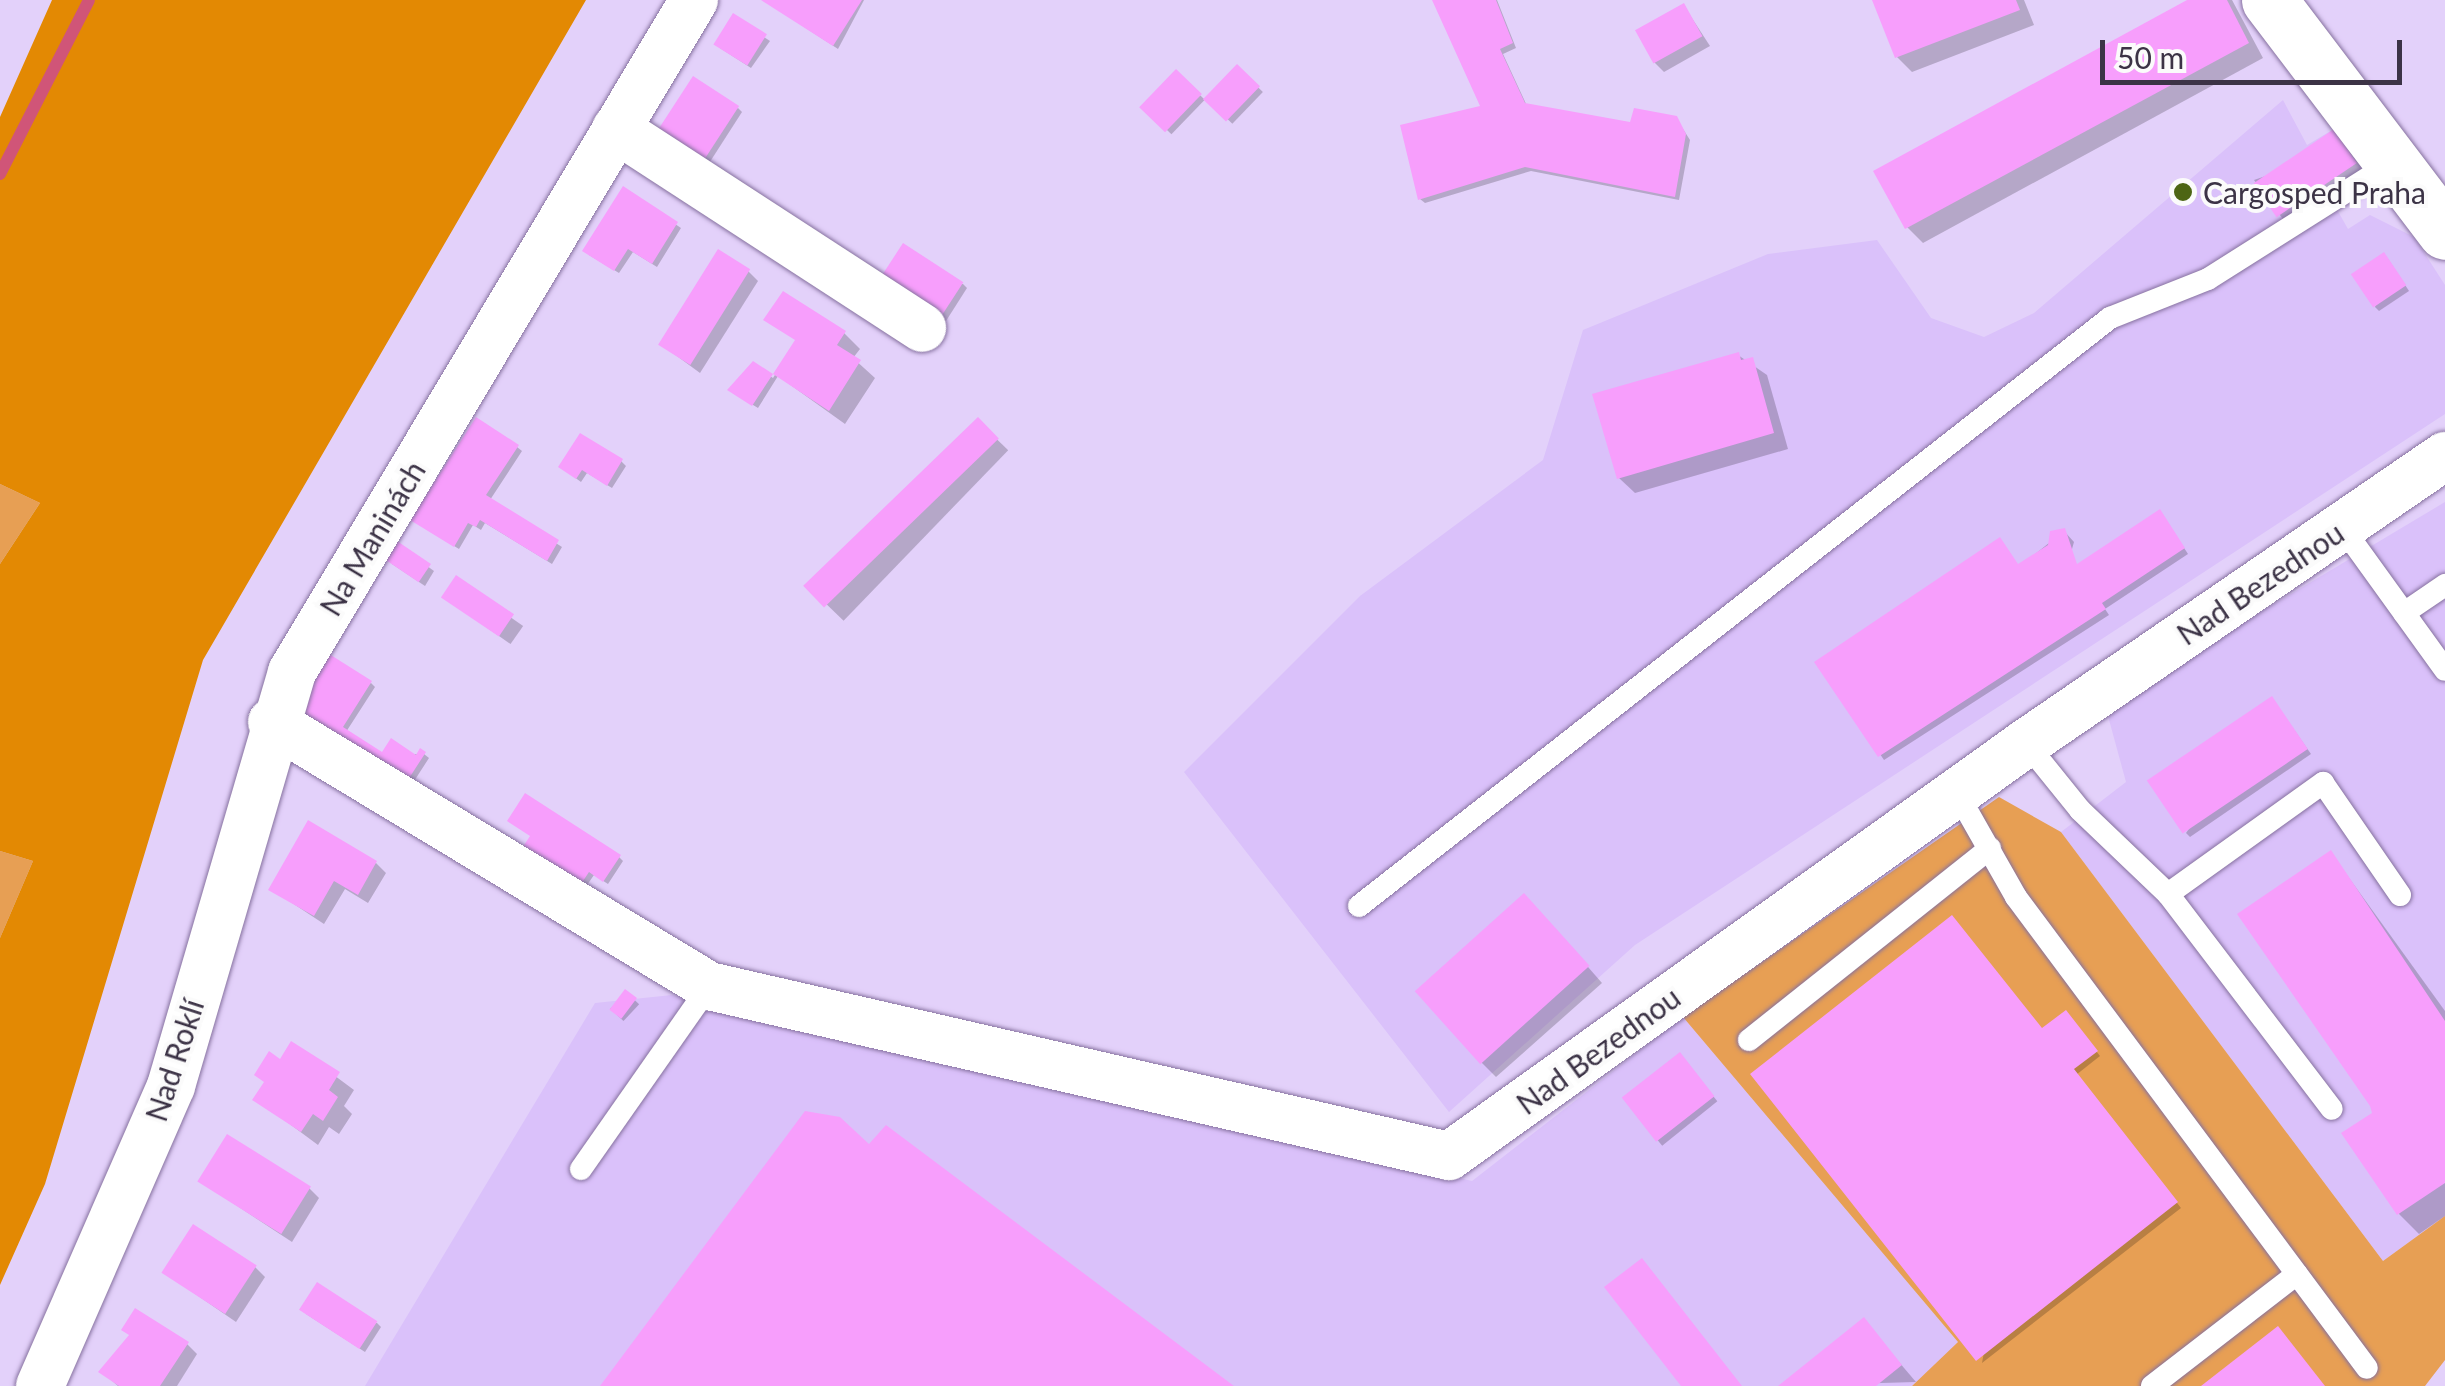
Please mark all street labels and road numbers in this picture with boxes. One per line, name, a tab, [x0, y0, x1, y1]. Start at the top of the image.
street label: Na Maninách	[312, 454, 432, 622]
street label: Nad Bezednou	[2170, 514, 2350, 652]
street label: Nad Bezednou	[1509, 979, 1687, 1121]
street label: Nad Roklí	[137, 994, 211, 1126]

